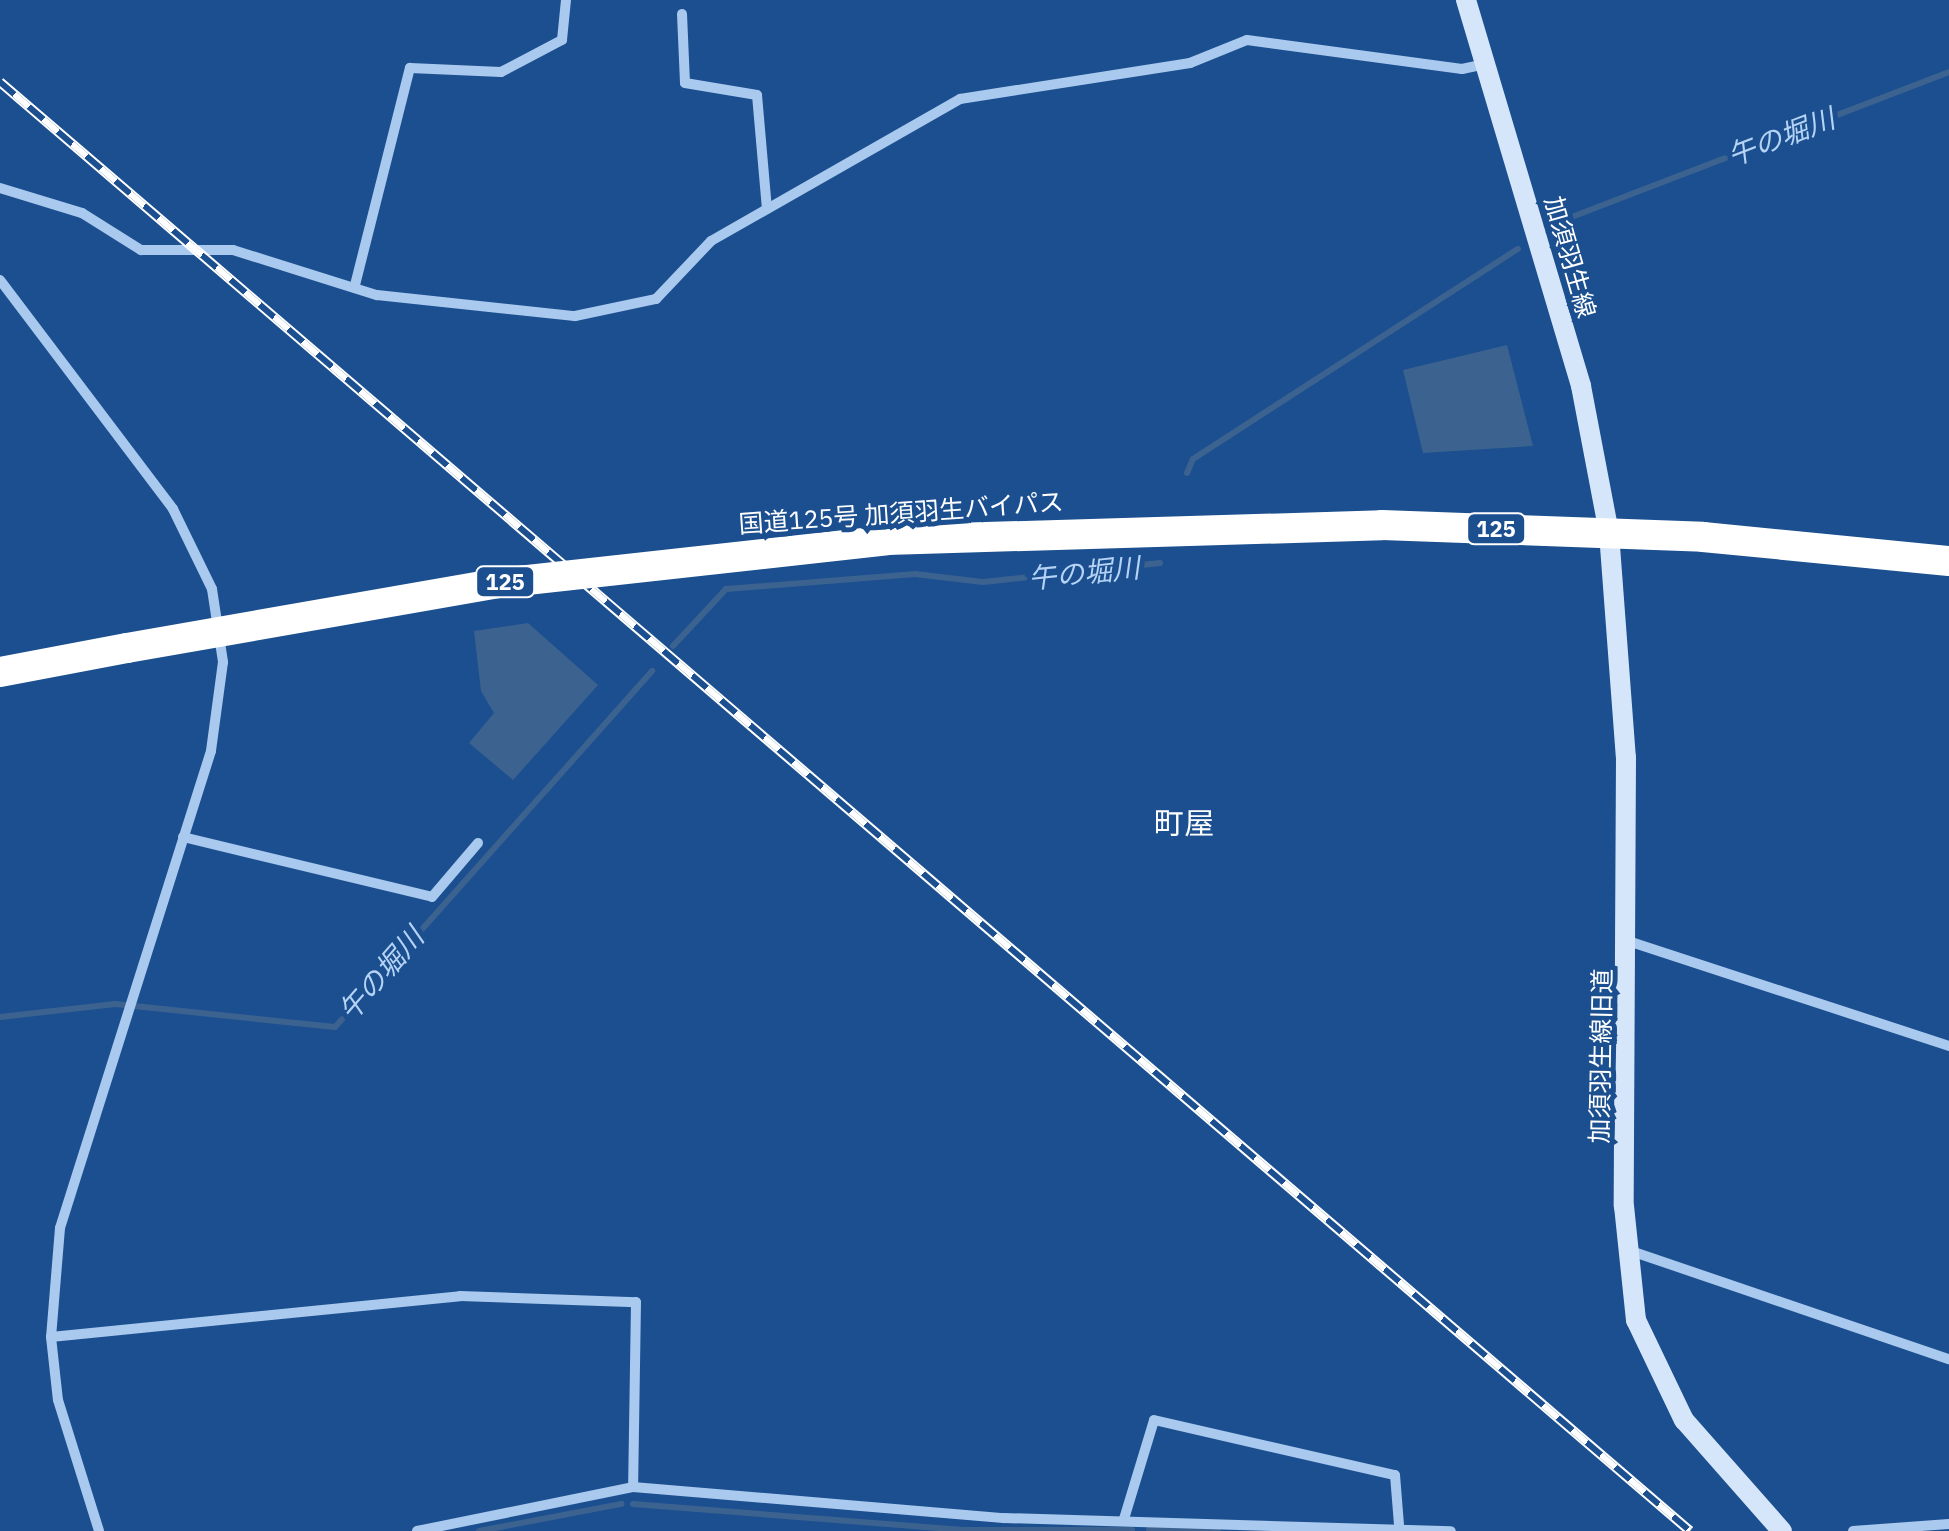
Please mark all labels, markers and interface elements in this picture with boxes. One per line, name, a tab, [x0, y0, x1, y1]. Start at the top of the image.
water label: 午の堀川	[1723, 101, 1839, 173]
street label: 加須羽生線	[1538, 193, 1602, 321]
street label: 国道125号 加須羽生バイパス	[737, 487, 1065, 539]
road number: 125	[1466, 512, 1526, 546]
water label: 午の堀川	[1027, 550, 1141, 596]
road number: 125	[475, 565, 535, 599]
district label: 町屋	[1154, 805, 1214, 841]
water label: 午の堀川	[332, 921, 430, 1027]
street label: 加須羽生線旧道	[1584, 968, 1618, 1144]

